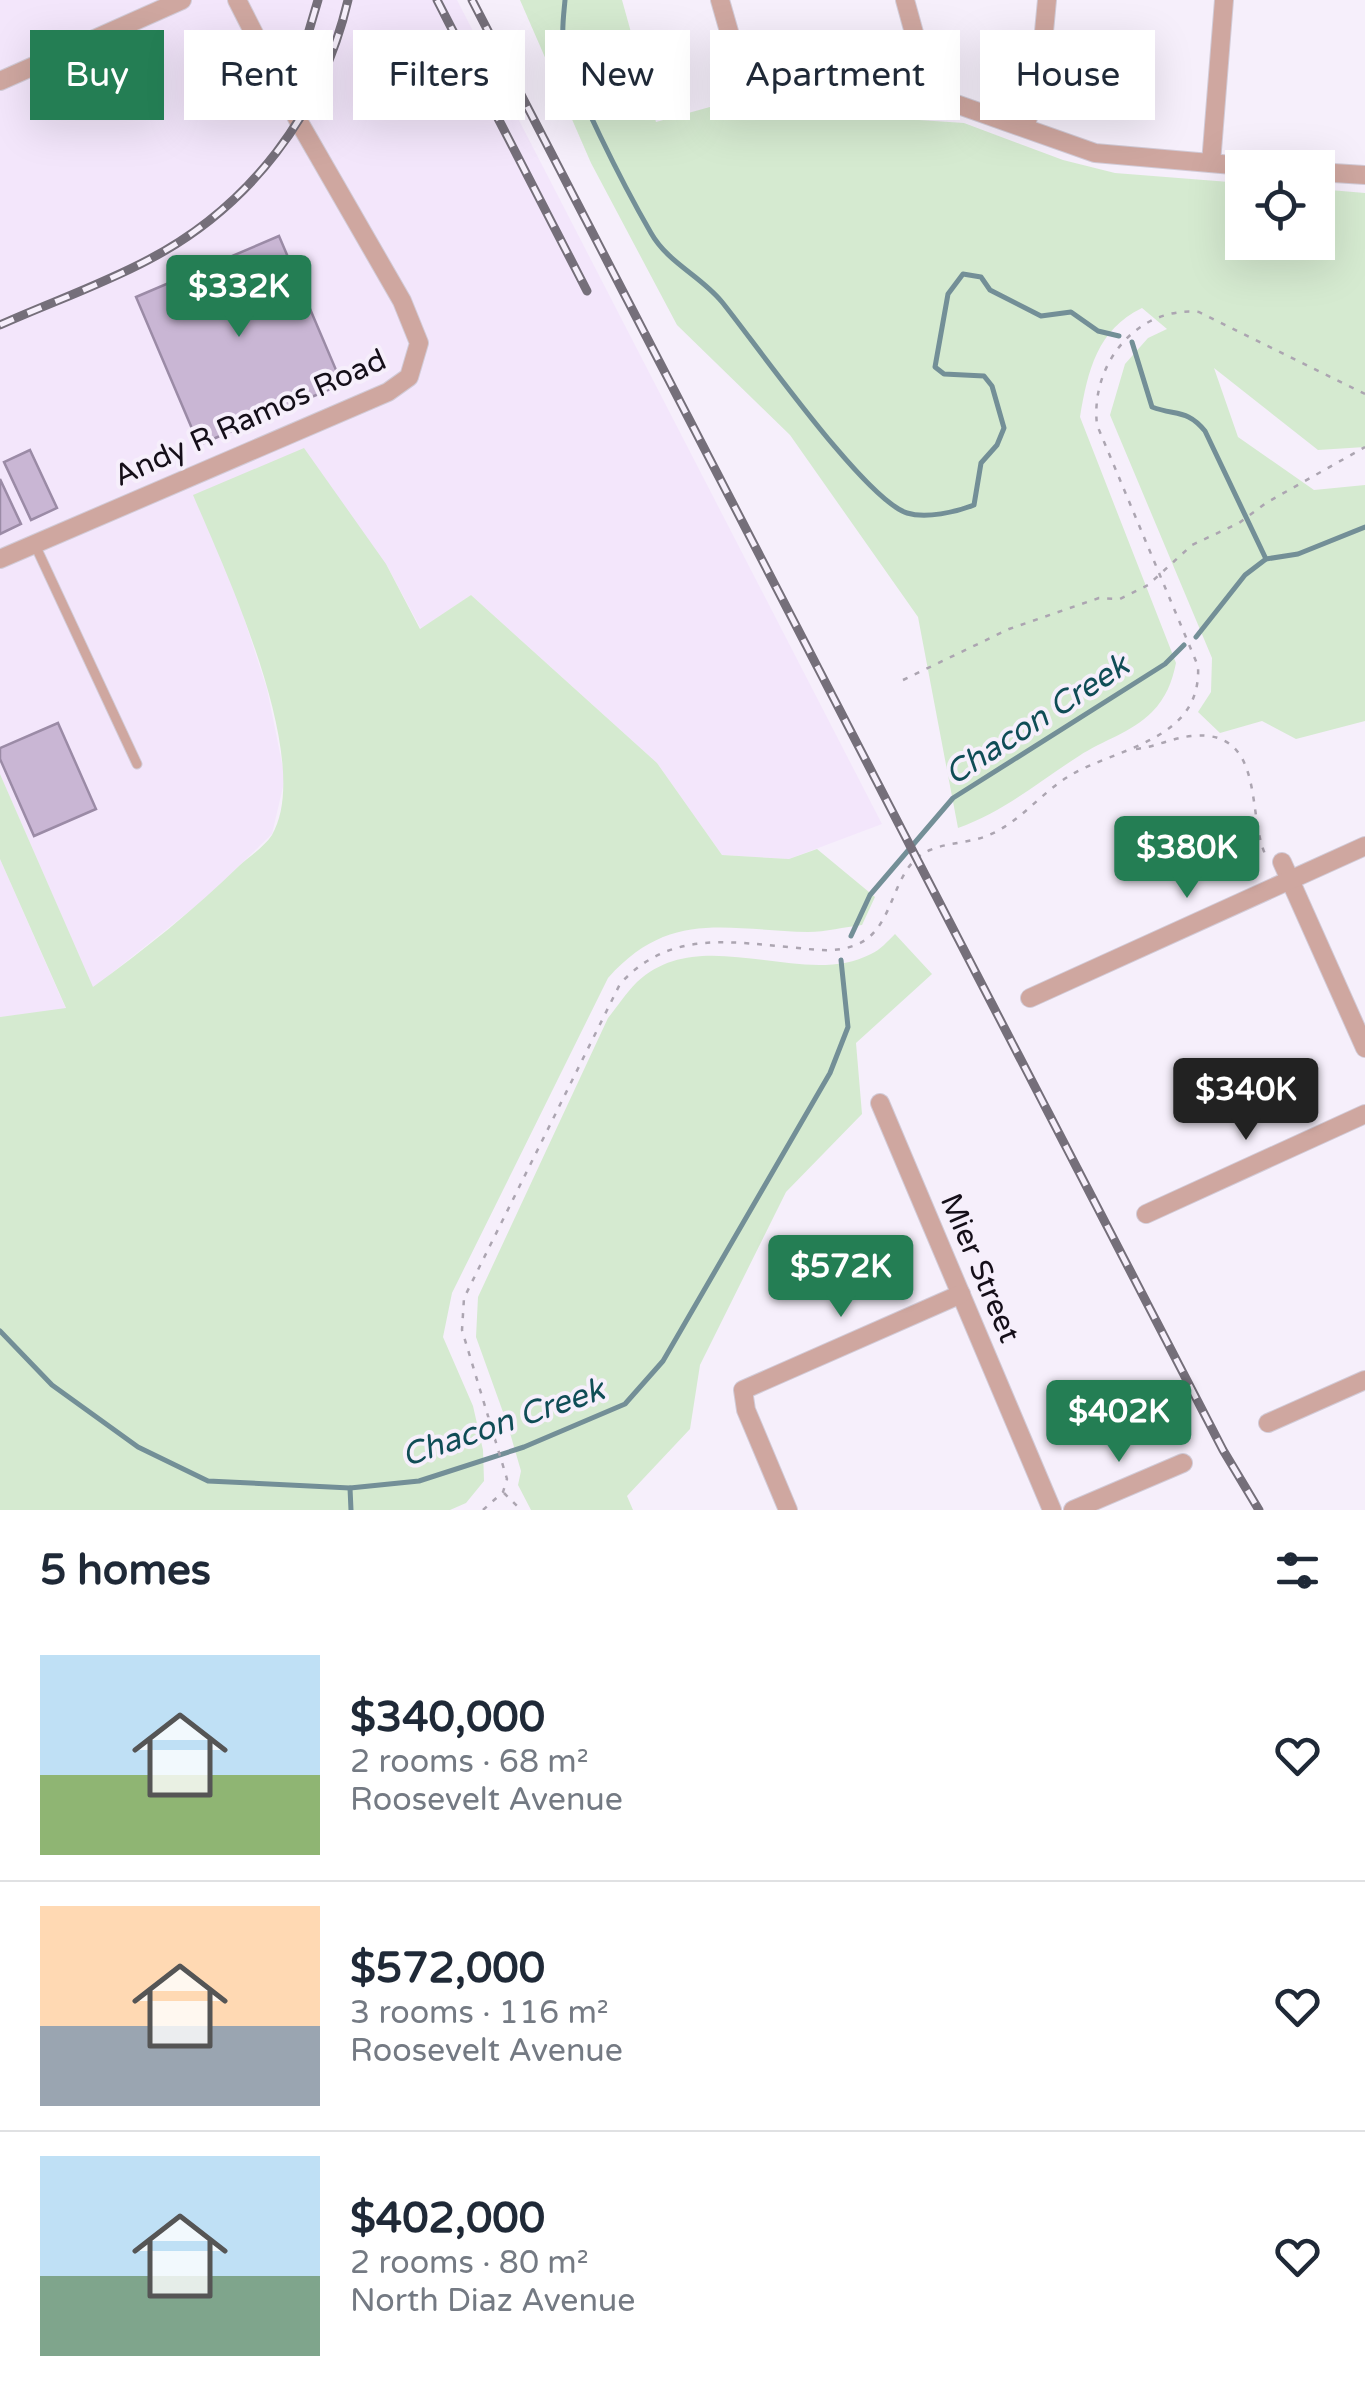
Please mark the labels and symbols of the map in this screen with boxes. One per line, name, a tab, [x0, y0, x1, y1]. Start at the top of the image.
pin: $332K	[169, 255, 309, 340]
street label: Andy R Ramos Road	[108, 341, 392, 495]
water label: Chacon Creek	[938, 645, 1138, 793]
pin: $380K	[1117, 816, 1257, 901]
pin: $340K	[1176, 1058, 1316, 1143]
street label: Mier Street	[932, 1188, 1028, 1348]
pin: $572K	[771, 1235, 911, 1320]
water label: Chacon Creek	[397, 1370, 612, 1475]
pin: $402K	[1049, 1380, 1189, 1465]

